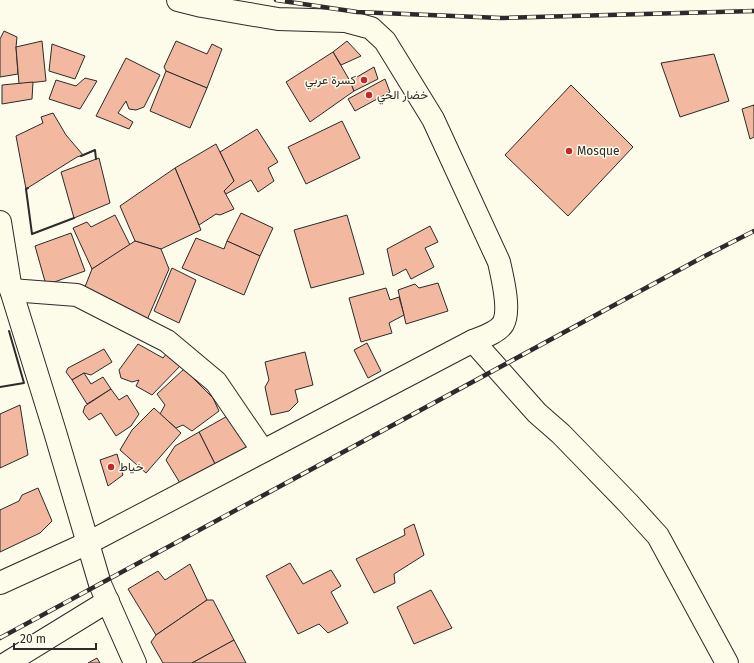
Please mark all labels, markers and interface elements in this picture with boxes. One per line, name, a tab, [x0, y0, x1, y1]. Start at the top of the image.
place label: كسرة عربي	[305, 73, 356, 90]
marker: كسرة عربي	[359, 75, 369, 85]
place label: خضار الحي	[377, 88, 428, 105]
marker: خضار الحي	[364, 90, 374, 100]
place label: Mosque	[577, 144, 620, 158]
marker: Mosque	[564, 146, 574, 156]
place label: خياط	[119, 460, 143, 474]
marker: خياط	[106, 462, 116, 472]
scale bar	[14, 625, 96, 651]
text: 20 m	[20, 632, 46, 646]

